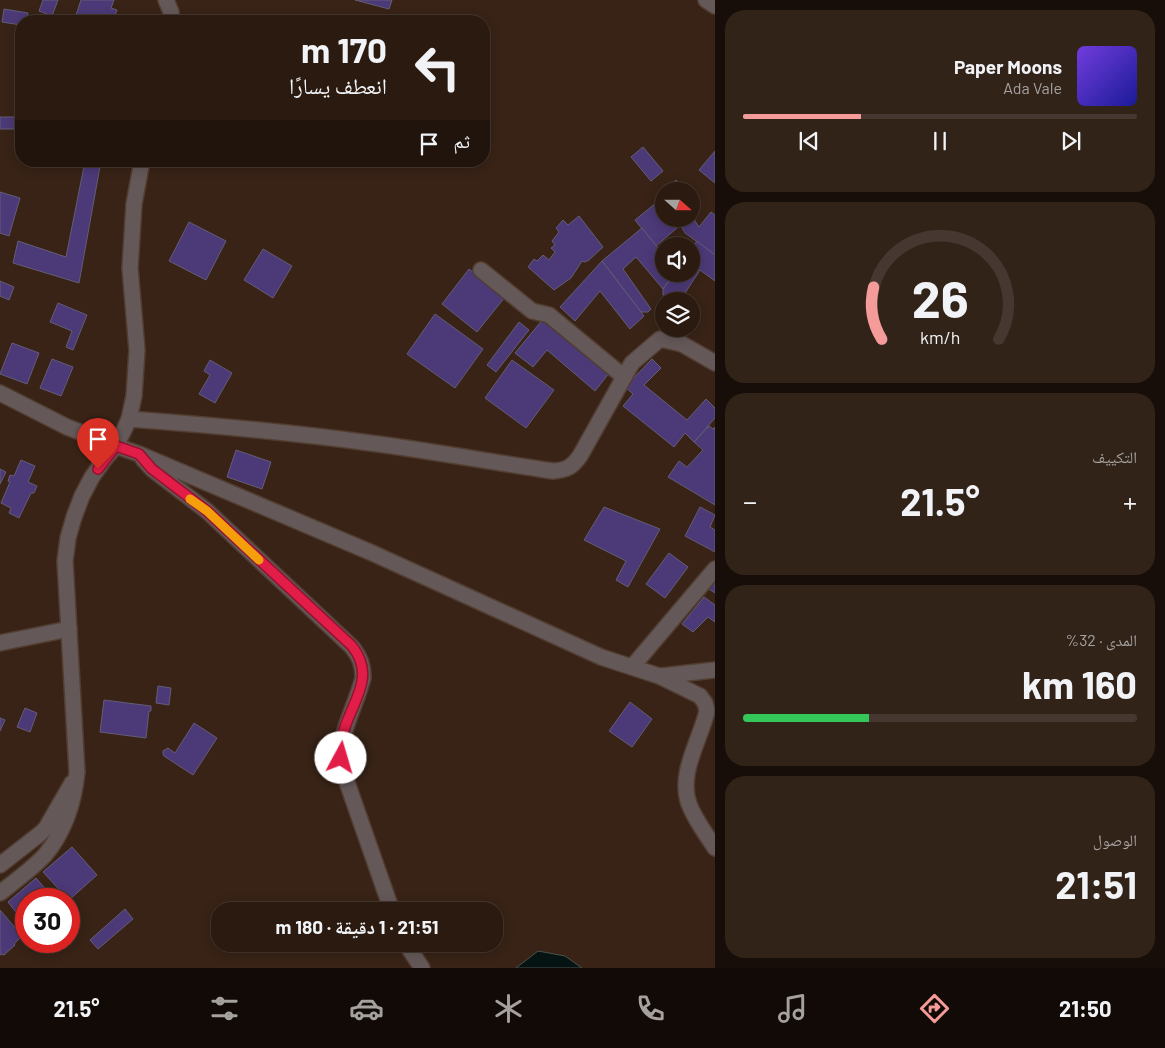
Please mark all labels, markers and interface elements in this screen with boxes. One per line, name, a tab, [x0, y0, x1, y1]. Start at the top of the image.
text: 170 m	[301, 28, 387, 70]
icon: left	[405, 35, 470, 100]
text: Paper Moons	[954, 55, 1062, 78]
text: انعطف يسارًا	[289, 72, 387, 98]
text: Ada Vale	[1003, 78, 1062, 97]
icon: previous	[795, 127, 823, 155]
icon: pause	[926, 127, 954, 155]
icon: next	[1057, 127, 1085, 155]
text: ثم	[453, 129, 470, 152]
icon: arrive	[415, 130, 443, 158]
north arrow	[655, 182, 700, 228]
map controls	[655, 182, 700, 337]
button: sound	[655, 237, 700, 282]
text: 26	[911, 266, 969, 328]
button: layers	[655, 292, 700, 337]
text: km/h	[920, 326, 960, 348]
pin	[77, 418, 119, 469]
icon: arrive	[84, 425, 112, 453]
text: التكييف	[1092, 447, 1137, 466]
text: 21.5°	[900, 478, 980, 524]
text: −	[743, 484, 757, 518]
text: +	[1123, 484, 1137, 518]
text: المدى · 32%	[1066, 630, 1137, 649]
text: 160 km	[1022, 661, 1137, 707]
position arrow	[314, 731, 366, 783]
text: الوصول	[1093, 830, 1137, 849]
text: 21:51	[1055, 861, 1137, 907]
speed limit sign: 30	[15, 888, 80, 953]
text: 21:51 · 1 دقيقة · 180 m	[275, 915, 439, 938]
icon: filters	[207, 991, 242, 1026]
icon: car	[349, 991, 384, 1026]
icon: climate	[491, 991, 526, 1026]
icon: phone	[633, 991, 668, 1026]
icon: music	[775, 991, 810, 1026]
icon: directions	[917, 991, 952, 1026]
text: 21.5°	[54, 995, 100, 1021]
text: 21:50	[1059, 995, 1111, 1021]

